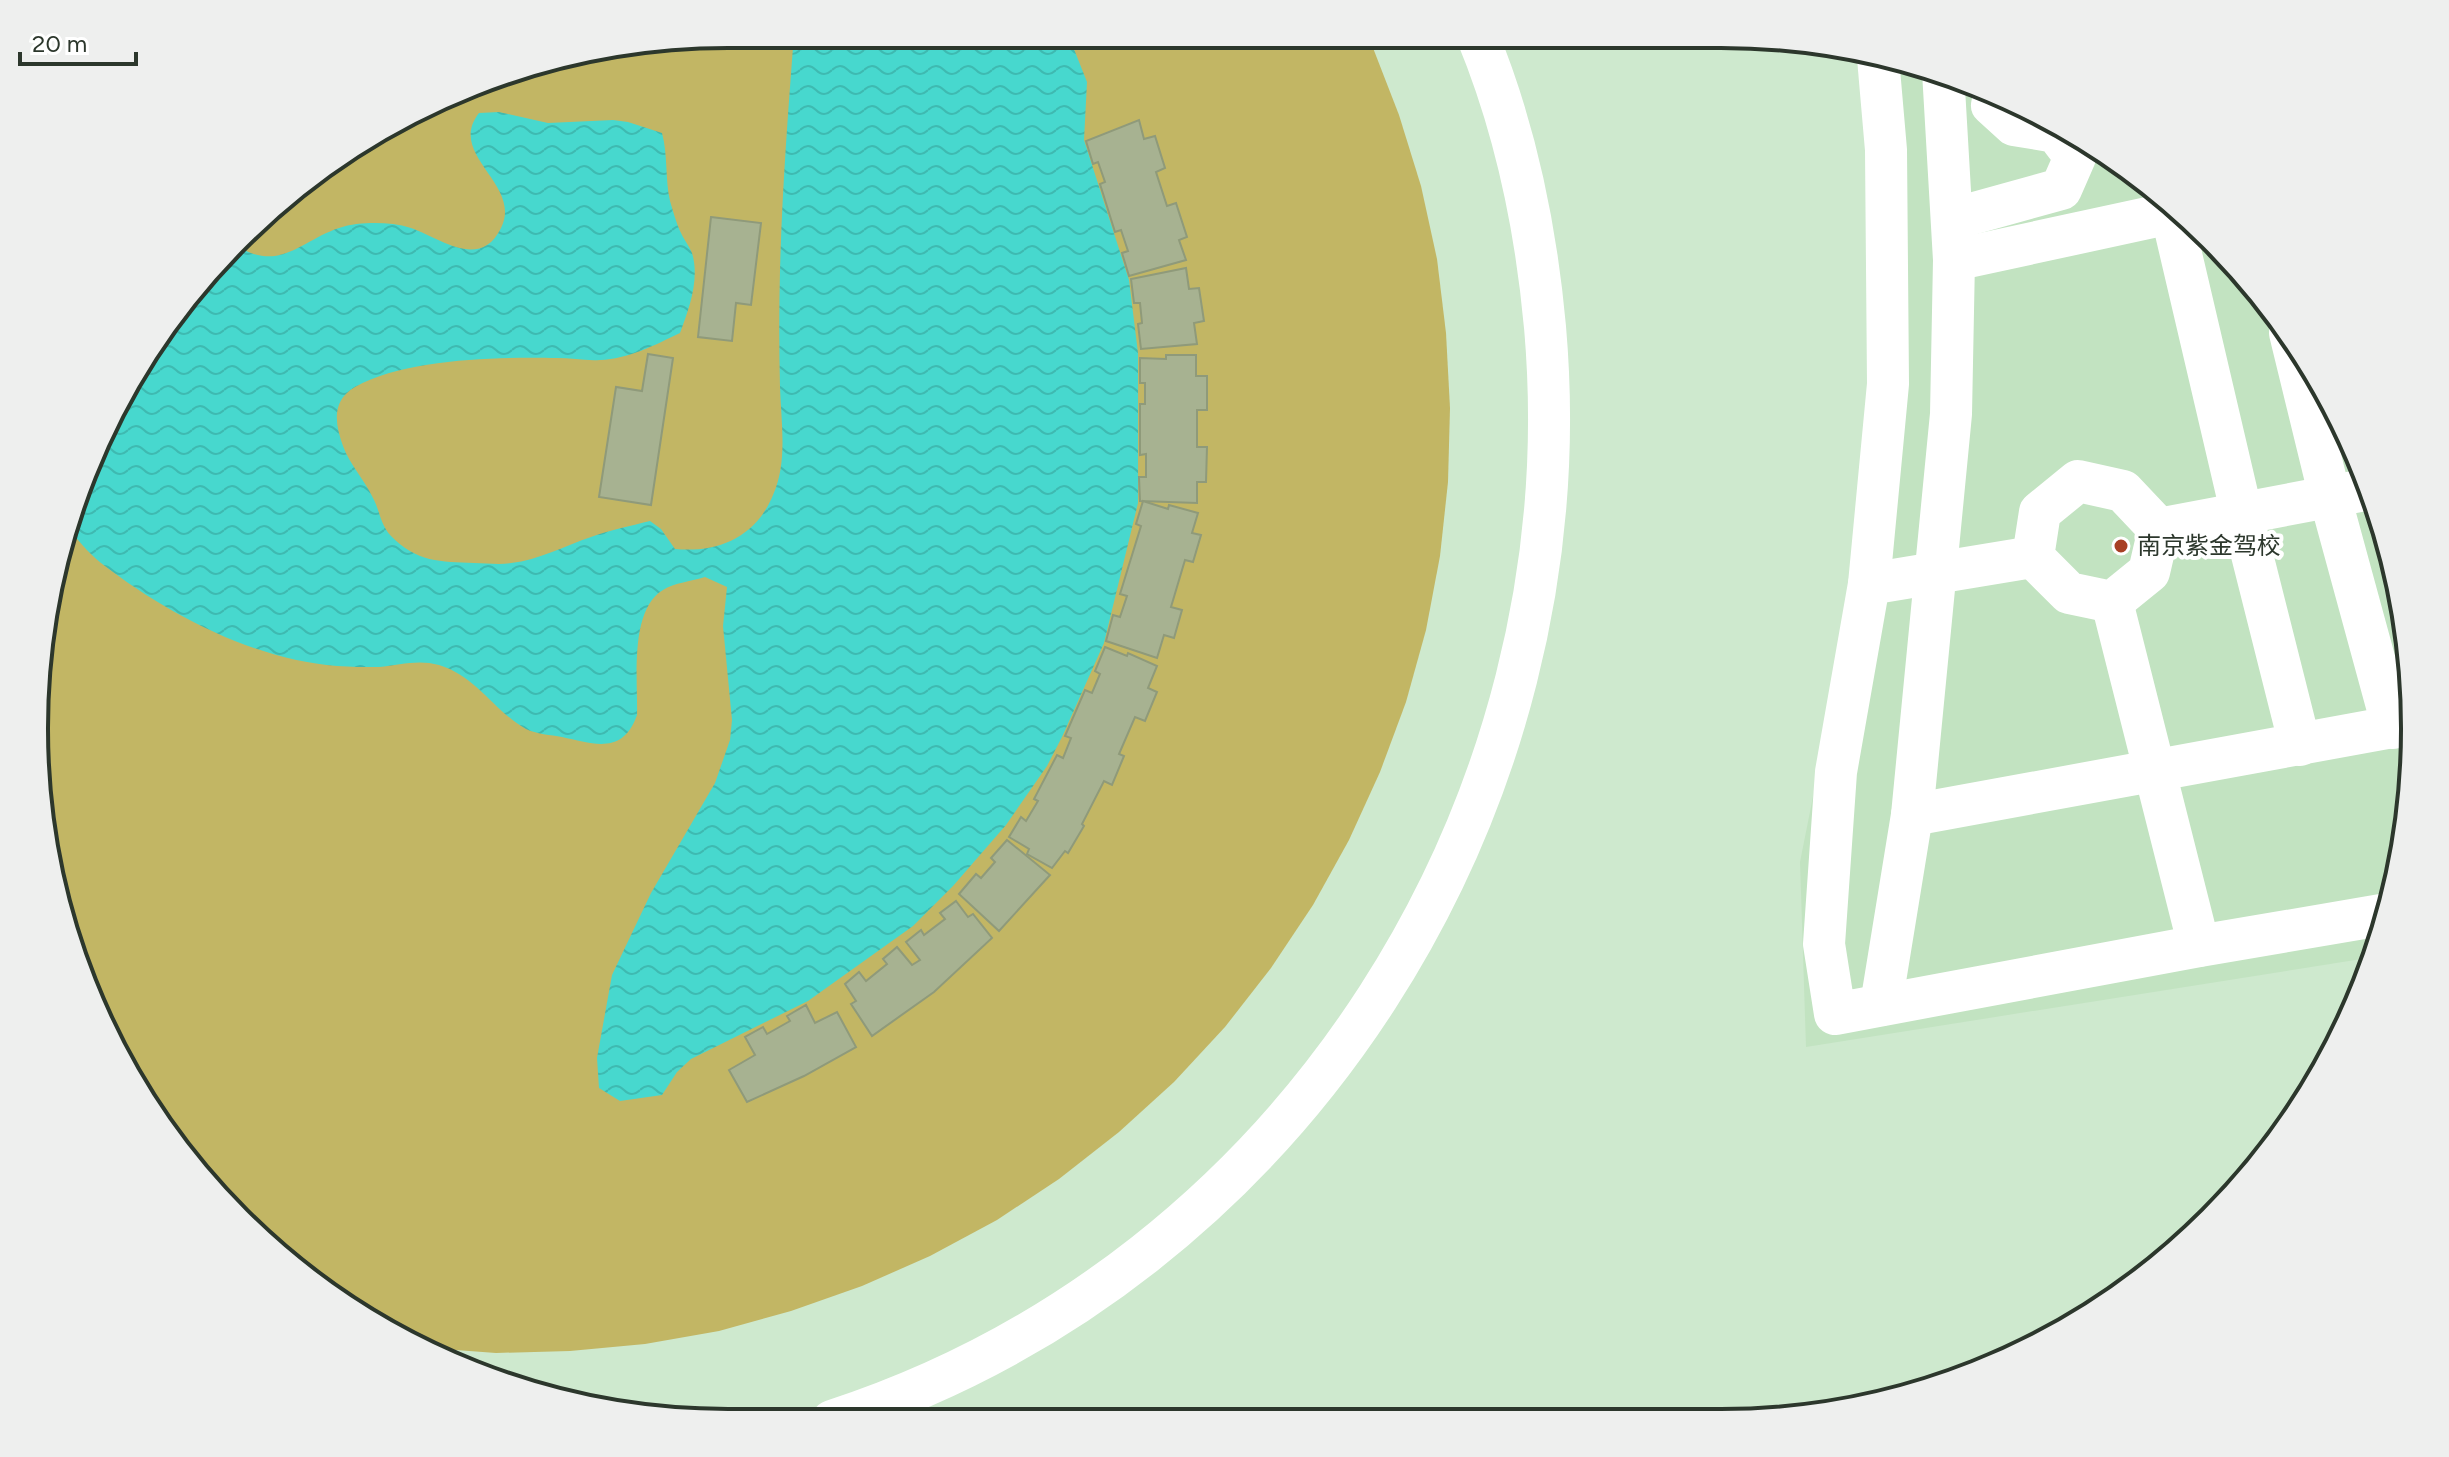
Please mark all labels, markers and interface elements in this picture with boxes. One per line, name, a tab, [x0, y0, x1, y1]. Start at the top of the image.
scale bar	[20, 16, 136, 66]
text: 20 m	[32, 29, 87, 58]
place label: 南京紫金驾校	[2137, 531, 2281, 560]
marker: 南京紫金驾校	[2112, 537, 2130, 555]

